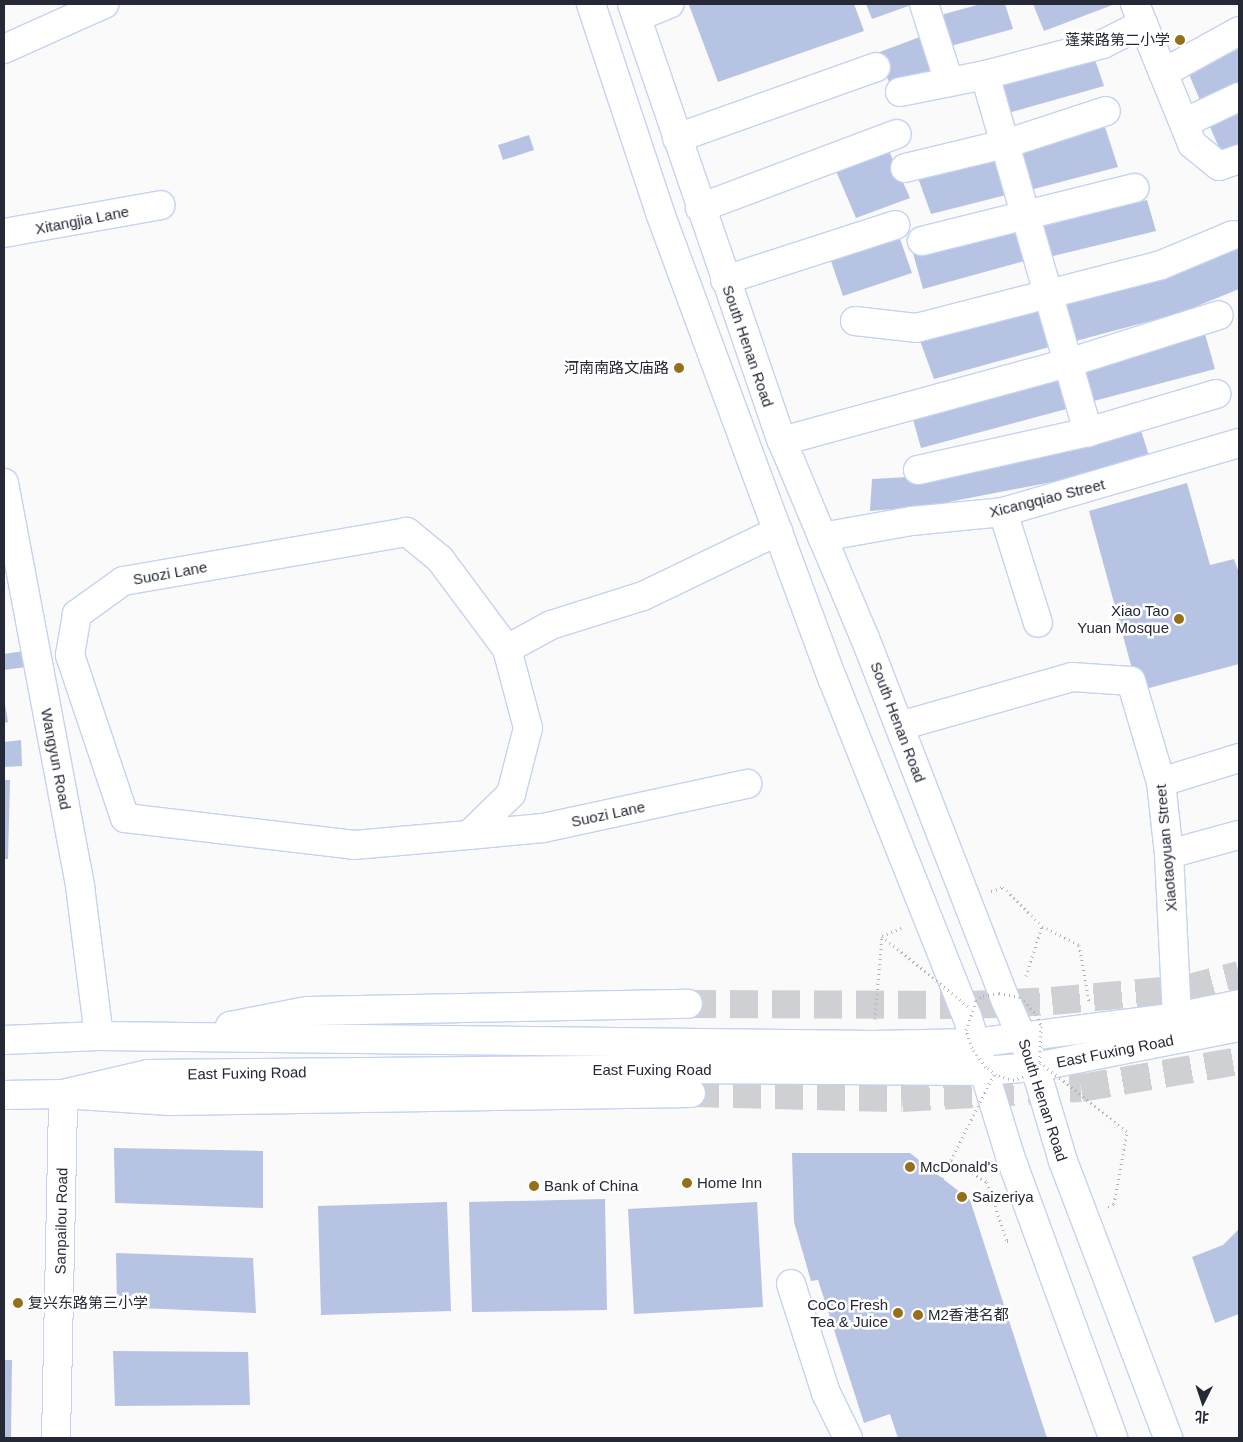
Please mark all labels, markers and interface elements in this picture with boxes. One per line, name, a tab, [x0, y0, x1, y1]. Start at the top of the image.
place label: 蓬莱路第二小学	[1065, 31, 1170, 49]
marker: 蓬莱路第二小学	[1174, 34, 1186, 46]
street label: Xitangjia Lane	[34, 202, 130, 238]
street label: South Henan Road	[719, 283, 777, 409]
place label: 河南南路文庙路	[564, 359, 669, 377]
marker: 河南南路文庙路	[673, 362, 685, 374]
street label: Xicangqiao Street	[987, 475, 1107, 521]
street label: Suozi Lane	[131, 558, 209, 588]
place label: Xiao Tao Yuan Mosque	[1077, 601, 1169, 636]
marker: Xiao Tao Yuan Mosque	[1173, 613, 1185, 625]
street label: South Henan Road	[867, 659, 929, 785]
street label: Wangyun Road	[37, 707, 75, 811]
street label: Xiaotaoyuan Street	[1151, 784, 1181, 912]
street label: Suozi Lane	[569, 797, 647, 831]
street label: East Fuxing Road	[1055, 1031, 1175, 1071]
street label: South Henan Road	[1015, 1037, 1071, 1163]
street label: East Fuxing Road	[592, 1061, 712, 1079]
street label: East Fuxing Road	[187, 1063, 307, 1083]
place label: McDonald's	[920, 1158, 998, 1176]
marker: McDonald's	[904, 1161, 916, 1173]
street label: Sanpailou Road	[51, 1167, 71, 1275]
place label: Home Inn	[697, 1174, 762, 1192]
place label: Bank of China	[544, 1177, 638, 1195]
marker: Home Inn	[681, 1177, 693, 1189]
marker: Bank of China	[528, 1180, 540, 1192]
place label: Saizeriya	[972, 1188, 1034, 1206]
marker: Saizeriya	[956, 1191, 968, 1203]
place label: 复兴东路第三小学	[28, 1294, 148, 1312]
place label: CoCo Fresh Tea & Juice	[807, 1295, 888, 1330]
marker: 复兴东路第三小学	[12, 1297, 24, 1309]
place label: M2香港名都	[928, 1306, 1009, 1324]
marker: CoCo Fresh Tea & Juice	[892, 1307, 904, 1319]
marker: M2香港名都	[912, 1309, 924, 1321]
north arrow	[1178, 1377, 1228, 1427]
text: 北	[1194, 1408, 1209, 1425]

